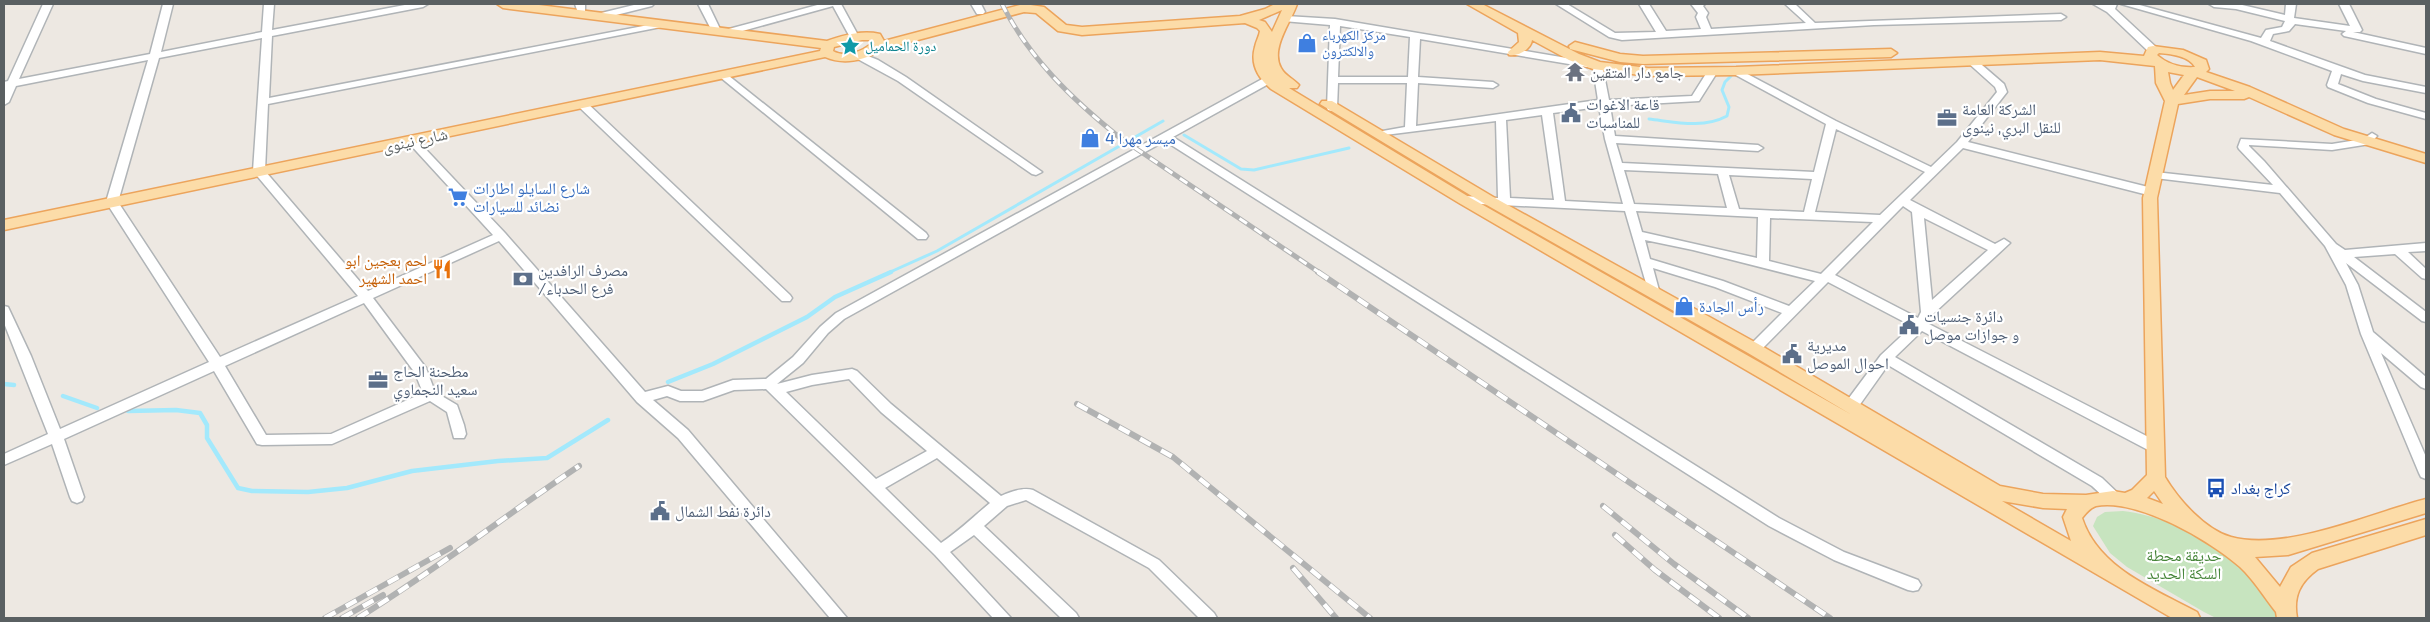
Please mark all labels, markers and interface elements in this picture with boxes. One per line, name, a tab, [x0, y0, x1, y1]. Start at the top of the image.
place label: مركز الكهرباء والالكترون	[1322, 26, 1386, 60]
shop icon: مركز الكهرباء والالكترون	[1296, 32, 1318, 54]
place icon: دورة الحماميل	[839, 35, 861, 57]
place label: دورة الحماميل	[865, 37, 936, 55]
temple icon: جامع دار المتقين	[1564, 61, 1586, 83]
place label: جامع دار المتقين	[1590, 62, 1684, 83]
place label: قاعة الاغوات للمناسبات	[1586, 94, 1659, 131]
place label: الشركة العامة للنقل البري, نينوى	[1962, 99, 2061, 140]
public building icon: قاعة الاغوات للمناسبات	[1560, 102, 1582, 124]
office icon: الشركة العامة للنقل البري, نينوى	[1936, 107, 1958, 129]
street label: شارع نينوى	[381, 123, 450, 158]
shop icon: ميسر مهرا 4	[1079, 127, 1101, 149]
place label: ميسر مهرا 4	[1105, 128, 1176, 148]
place label: شارع السايلو اطارات نضائد للسيارات	[473, 178, 590, 216]
supermarket icon: شارع السايلو اطارات نضائد للسيارات	[447, 186, 469, 208]
place label: لحم بعجين ابو احمد الشهير	[345, 250, 427, 288]
restaurant icon: لحم بعجين ابو احمد الشهير	[431, 258, 453, 280]
place label: مصرف الرافدين /فرع الحدباء	[538, 260, 628, 299]
bank icon: مصرف الرافدين /فرع الحدباء	[512, 268, 534, 290]
shop icon: رأس الجادة	[1673, 295, 1695, 317]
place label: رأس الجادة	[1699, 296, 1764, 317]
place label: دائرة جنسيات و جوازات موصل	[1924, 306, 2019, 345]
public building icon: دائرة جنسيات و جوازات موصل	[1898, 314, 1920, 336]
place label: مديرية احوال الموصل	[1807, 335, 1889, 374]
public building icon: مديرية احوال الموصل	[1781, 343, 1803, 365]
place label: مطحنة الحاج سعيد النجماوي	[393, 361, 478, 402]
office icon: مطحنة الحاج سعيد النجماوي	[367, 369, 389, 391]
bus stop icon: كراج بغداد	[2205, 477, 2227, 499]
place label: كراج بغداد	[2231, 478, 2291, 499]
public building icon: دائرة نفط الشمال	[649, 500, 671, 522]
place label: دائرة نفط الشمال	[675, 501, 771, 522]
park label: حديقة محطة السكة الحديد	[2146, 545, 2222, 582]

